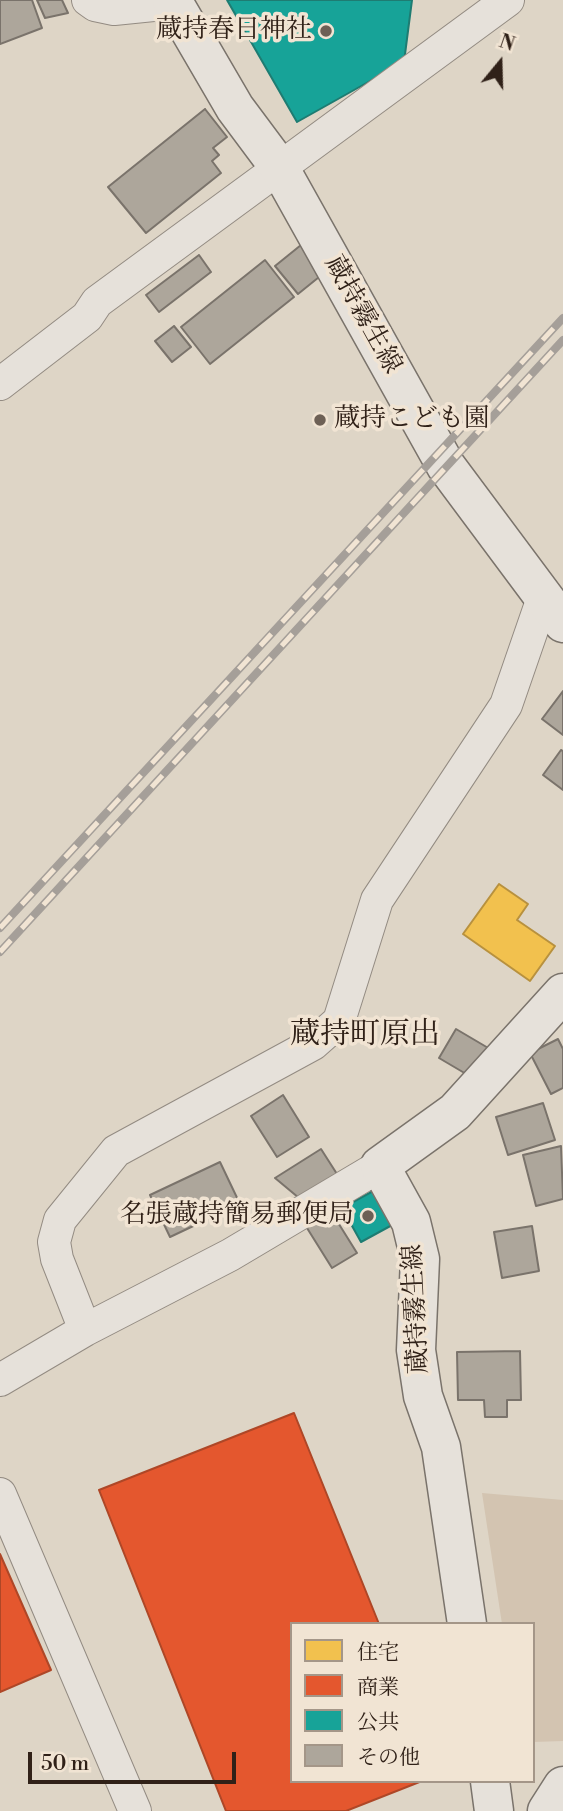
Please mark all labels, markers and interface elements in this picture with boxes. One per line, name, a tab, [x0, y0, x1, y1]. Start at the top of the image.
place label: 蔵持春日神社	[156, 15, 312, 47]
marker: 蔵持春日神社	[318, 23, 334, 39]
north arrow	[465, 28, 535, 98]
text: N	[496, 29, 518, 57]
street label: 蔵持霧生線	[317, 251, 407, 379]
place label: 蔵持こども園	[334, 404, 490, 436]
marker: 蔵持こども園	[312, 412, 328, 428]
district label: 蔵持町原出	[290, 1018, 440, 1054]
place label: 名張蔵持簡易郵便局	[120, 1200, 354, 1232]
marker: 名張蔵持簡易郵便局	[360, 1208, 376, 1224]
street label: 蔵持霧生線	[398, 1243, 436, 1375]
legend	[290, 1622, 535, 1783]
text: 住宅	[357, 1640, 399, 1666]
text: 商業	[357, 1675, 399, 1701]
text: 公共	[357, 1710, 399, 1736]
scale bar	[32, 1738, 240, 1782]
text: その他	[357, 1745, 420, 1771]
text: 50 m	[41, 1751, 89, 1777]

